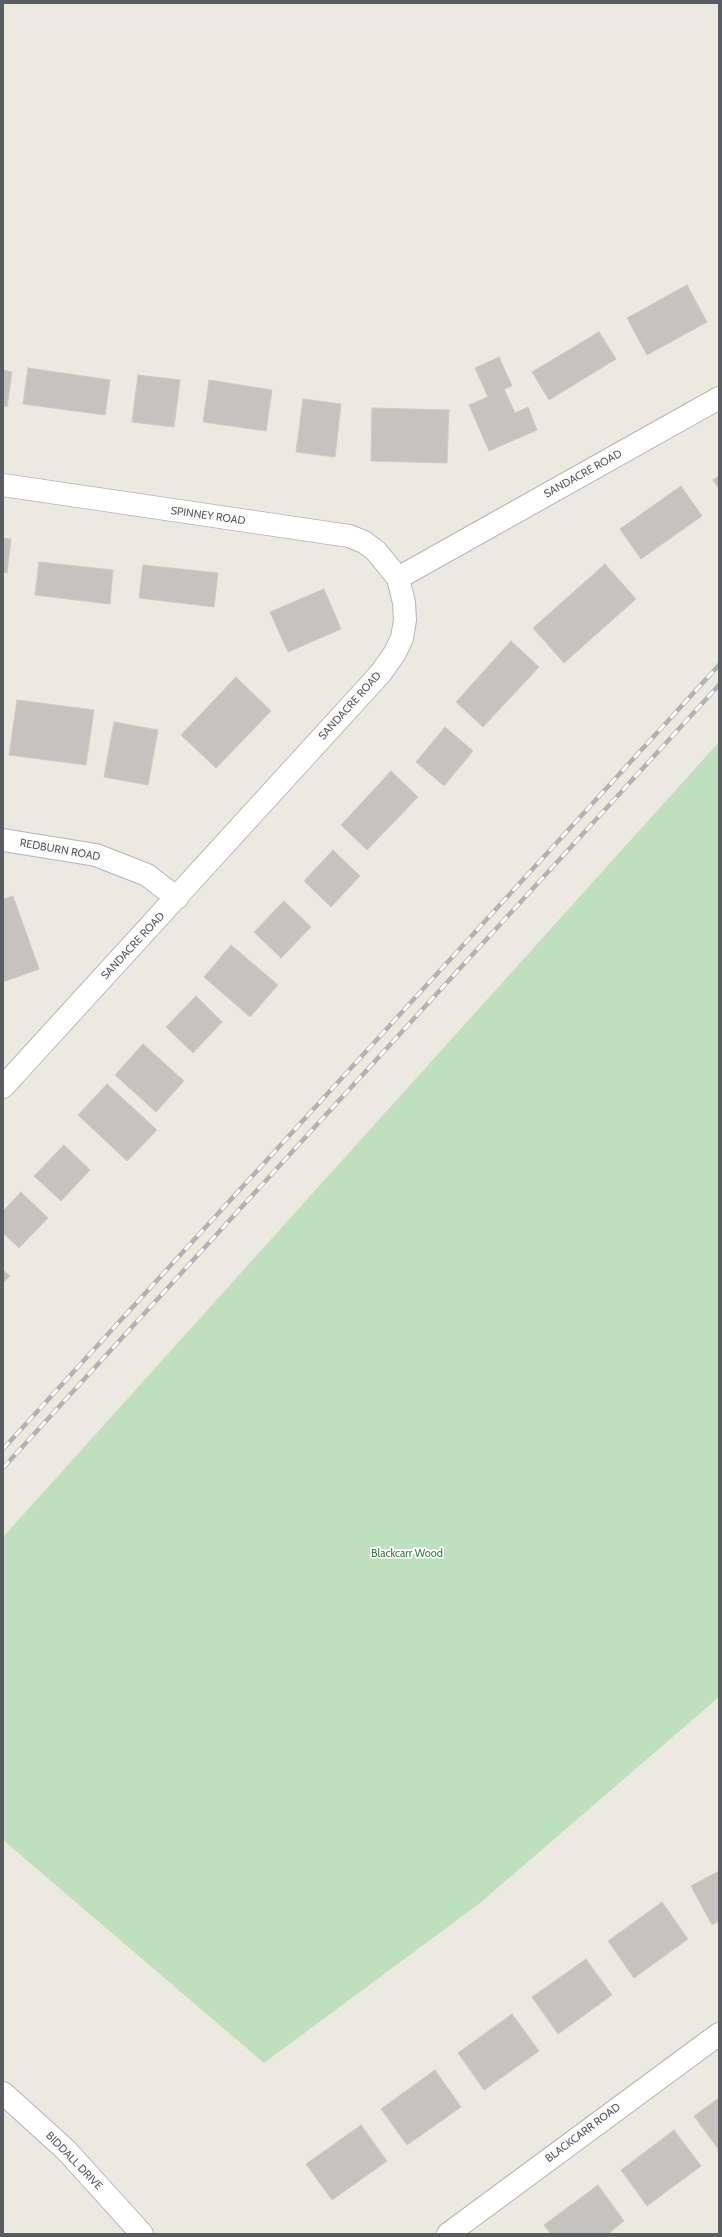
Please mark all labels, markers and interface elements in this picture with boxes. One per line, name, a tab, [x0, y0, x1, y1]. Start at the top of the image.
street label: SANDACRE ROAD	[542, 447, 624, 501]
street label: SPINNEY ROAD	[170, 504, 246, 528]
street label: SANDACRE ROAD	[316, 669, 384, 743]
street label: REDBURN ROAD	[19, 836, 101, 864]
street label: SANDACRE ROAD	[98, 910, 168, 982]
park label: Blackcarr Wood	[371, 1547, 443, 1561]
street label: BLACKCARR ROAD	[543, 2101, 623, 2165]
street label: BIDDALL DRIVE	[43, 2129, 105, 2193]

